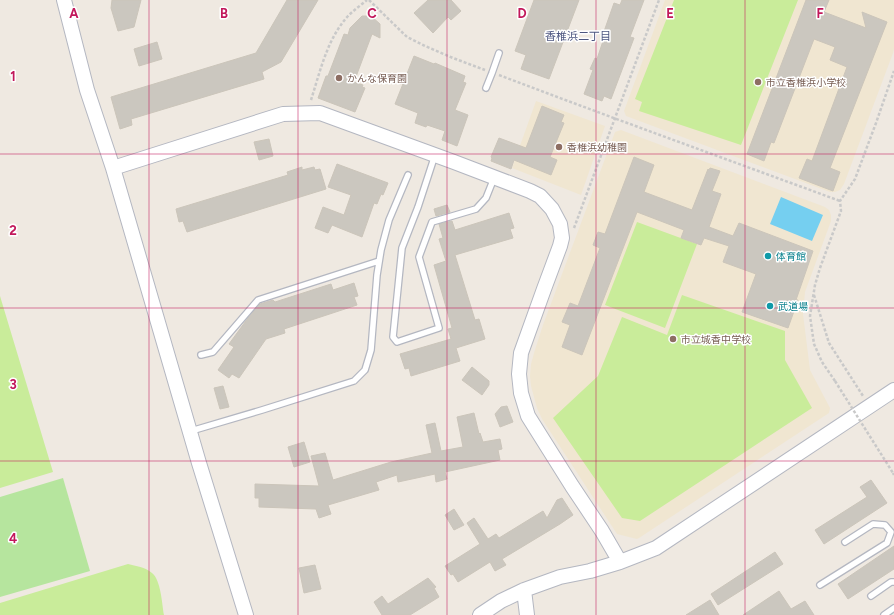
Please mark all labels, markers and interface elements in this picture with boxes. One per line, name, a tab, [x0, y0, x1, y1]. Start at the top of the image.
text: A	[69, 6, 79, 21]
text: B	[220, 6, 228, 21]
text: C	[367, 6, 377, 21]
text: D	[517, 6, 527, 21]
text: E	[666, 6, 674, 21]
text: F	[816, 6, 824, 21]
district label: 香椎浜二丁目	[545, 30, 611, 43]
text: 1	[10, 69, 16, 84]
place label: かんな保育園	[347, 72, 407, 85]
marker: かんな保育園	[334, 73, 344, 83]
place label: 市立香椎浜小学校	[766, 76, 846, 89]
marker: 市立香椎浜小学校	[753, 77, 763, 87]
place label: 香椎浜幼稚園	[567, 141, 627, 154]
marker: 香椎浜幼稚園	[554, 142, 564, 152]
text: 2	[9, 223, 17, 238]
place label: 体育館	[776, 250, 806, 263]
marker: 体育館	[763, 251, 773, 261]
place label: 武道場	[778, 300, 808, 313]
marker: 武道場	[765, 301, 775, 311]
place label: 市立城香中学校	[681, 333, 751, 346]
marker: 市立城香中学校	[668, 334, 678, 344]
text: 3	[9, 377, 17, 392]
text: 4	[9, 531, 17, 546]

